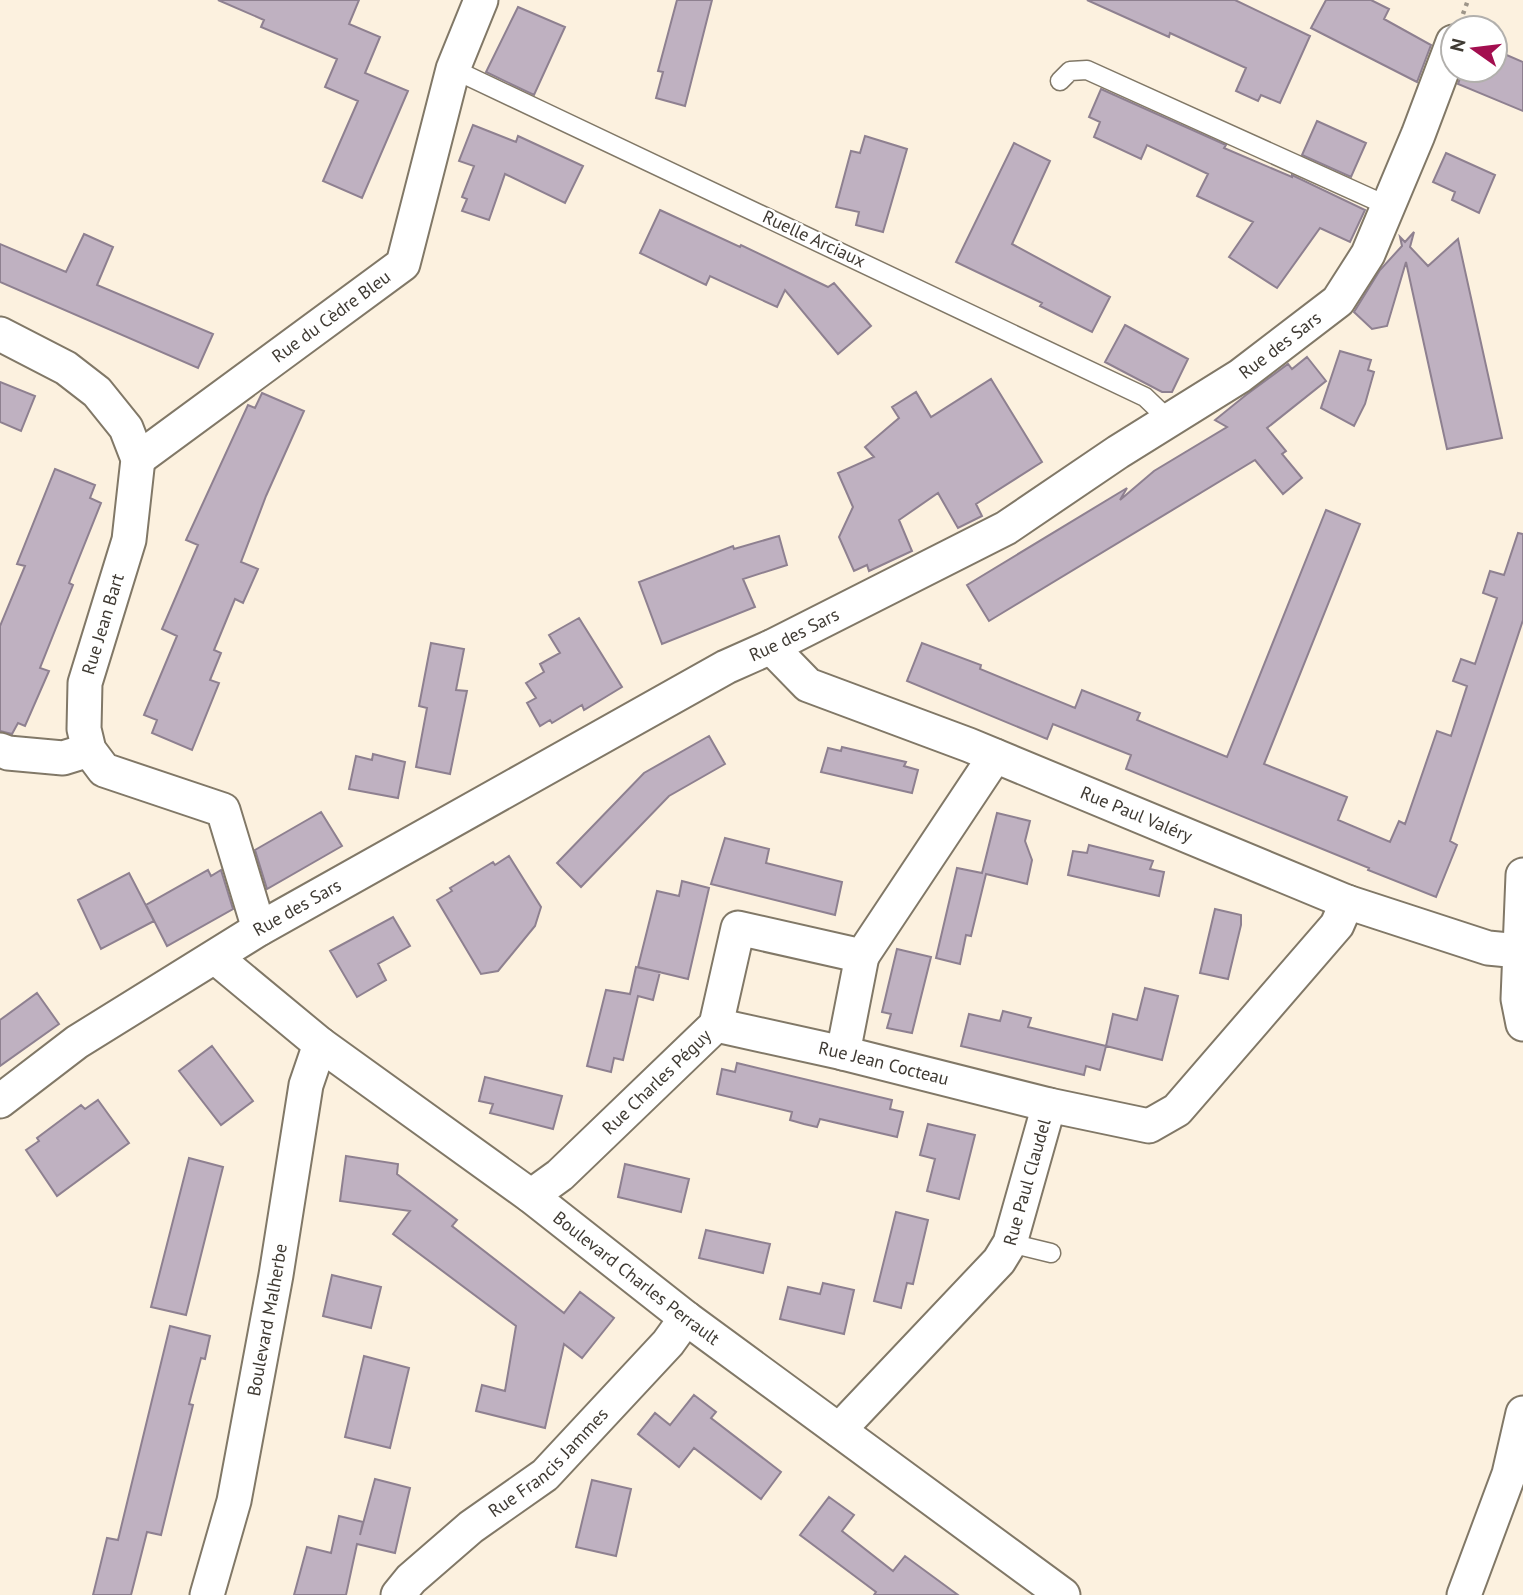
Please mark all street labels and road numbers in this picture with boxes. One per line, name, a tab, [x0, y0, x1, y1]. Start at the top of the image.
street label: Ruelle Arciaux	[759, 205, 869, 272]
street label: Rue du Cèdre Bleu	[267, 265, 395, 368]
street label: Rue des Sars	[1234, 306, 1326, 384]
street label: Rue Jean Bart	[76, 571, 129, 677]
street label: Rue des Sars	[745, 602, 843, 666]
street label: Rue Paul Valéry	[1077, 781, 1196, 848]
street label: Rue des Sars	[249, 873, 345, 941]
street label: Rue Charles Péguy	[597, 1024, 716, 1139]
street label: Rue Jean Cocteau	[816, 1036, 951, 1090]
street label: Rue Paul Claudel	[998, 1115, 1056, 1248]
street label: Boulevard Charles Perrault	[549, 1206, 724, 1350]
street label: Boulevard Malherbe	[242, 1242, 292, 1398]
street label: Rue Francis Jammes	[484, 1403, 613, 1522]

